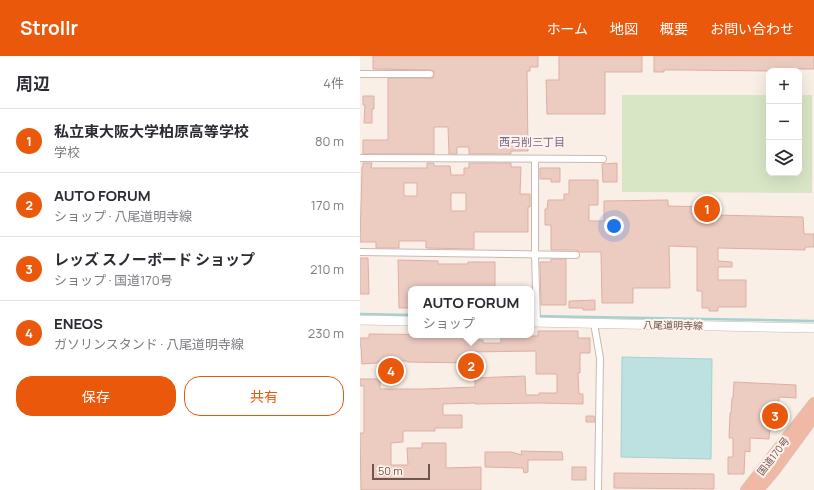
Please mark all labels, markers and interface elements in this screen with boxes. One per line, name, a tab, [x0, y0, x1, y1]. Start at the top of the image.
text: Strollr	[20, 15, 78, 41]
text: ホーム	[546, 19, 588, 38]
text: 地図	[610, 19, 638, 38]
text: 概要	[660, 19, 688, 38]
text: お問い合わせ	[710, 19, 794, 38]
map controls	[766, 68, 802, 176]
button: +	[766, 68, 802, 104]
text: 周辺	[16, 72, 50, 95]
text: 4件	[323, 74, 344, 92]
button: −	[766, 104, 802, 140]
text: 私立東大阪大学柏原高等学校	[54, 121, 249, 142]
text: 1	[26, 132, 32, 150]
text: 80 m	[315, 132, 344, 150]
district label: 西弓削三丁目	[499, 134, 565, 149]
button: layers	[766, 140, 802, 176]
text: 学校	[54, 143, 80, 161]
text: AUTO FORUM	[54, 185, 151, 206]
pin: 1	[694, 194, 720, 224]
text: 2	[25, 196, 33, 214]
text: 170 m	[311, 196, 344, 214]
text: ショップ · 八尾道明寺線	[54, 207, 192, 225]
your location	[604, 216, 624, 236]
text: レッズ スノーボード ショップ	[54, 249, 255, 270]
text: 3	[25, 260, 33, 278]
text: 210 m	[310, 260, 344, 278]
text: ショップ · 国道170号	[54, 271, 173, 289]
popup	[408, 286, 534, 338]
text: AUTO FORUM	[423, 292, 519, 313]
text: ENEOS	[54, 313, 103, 334]
text: ショップ	[423, 314, 475, 332]
street label: 八尾道明寺線	[643, 317, 703, 333]
text: 4	[25, 324, 33, 342]
text: 230 m	[308, 324, 344, 342]
text: ガソリンスタンド · 八尾道明寺線	[54, 335, 244, 353]
pin: 2	[458, 351, 484, 381]
pin: 4	[378, 356, 404, 386]
button: 保存	[16, 376, 176, 416]
button: 共有	[184, 376, 344, 416]
pin: 3	[762, 401, 788, 431]
street label: 国道170号	[754, 434, 792, 478]
scale bar	[372, 462, 430, 481]
text: 50 m	[378, 463, 403, 478]

